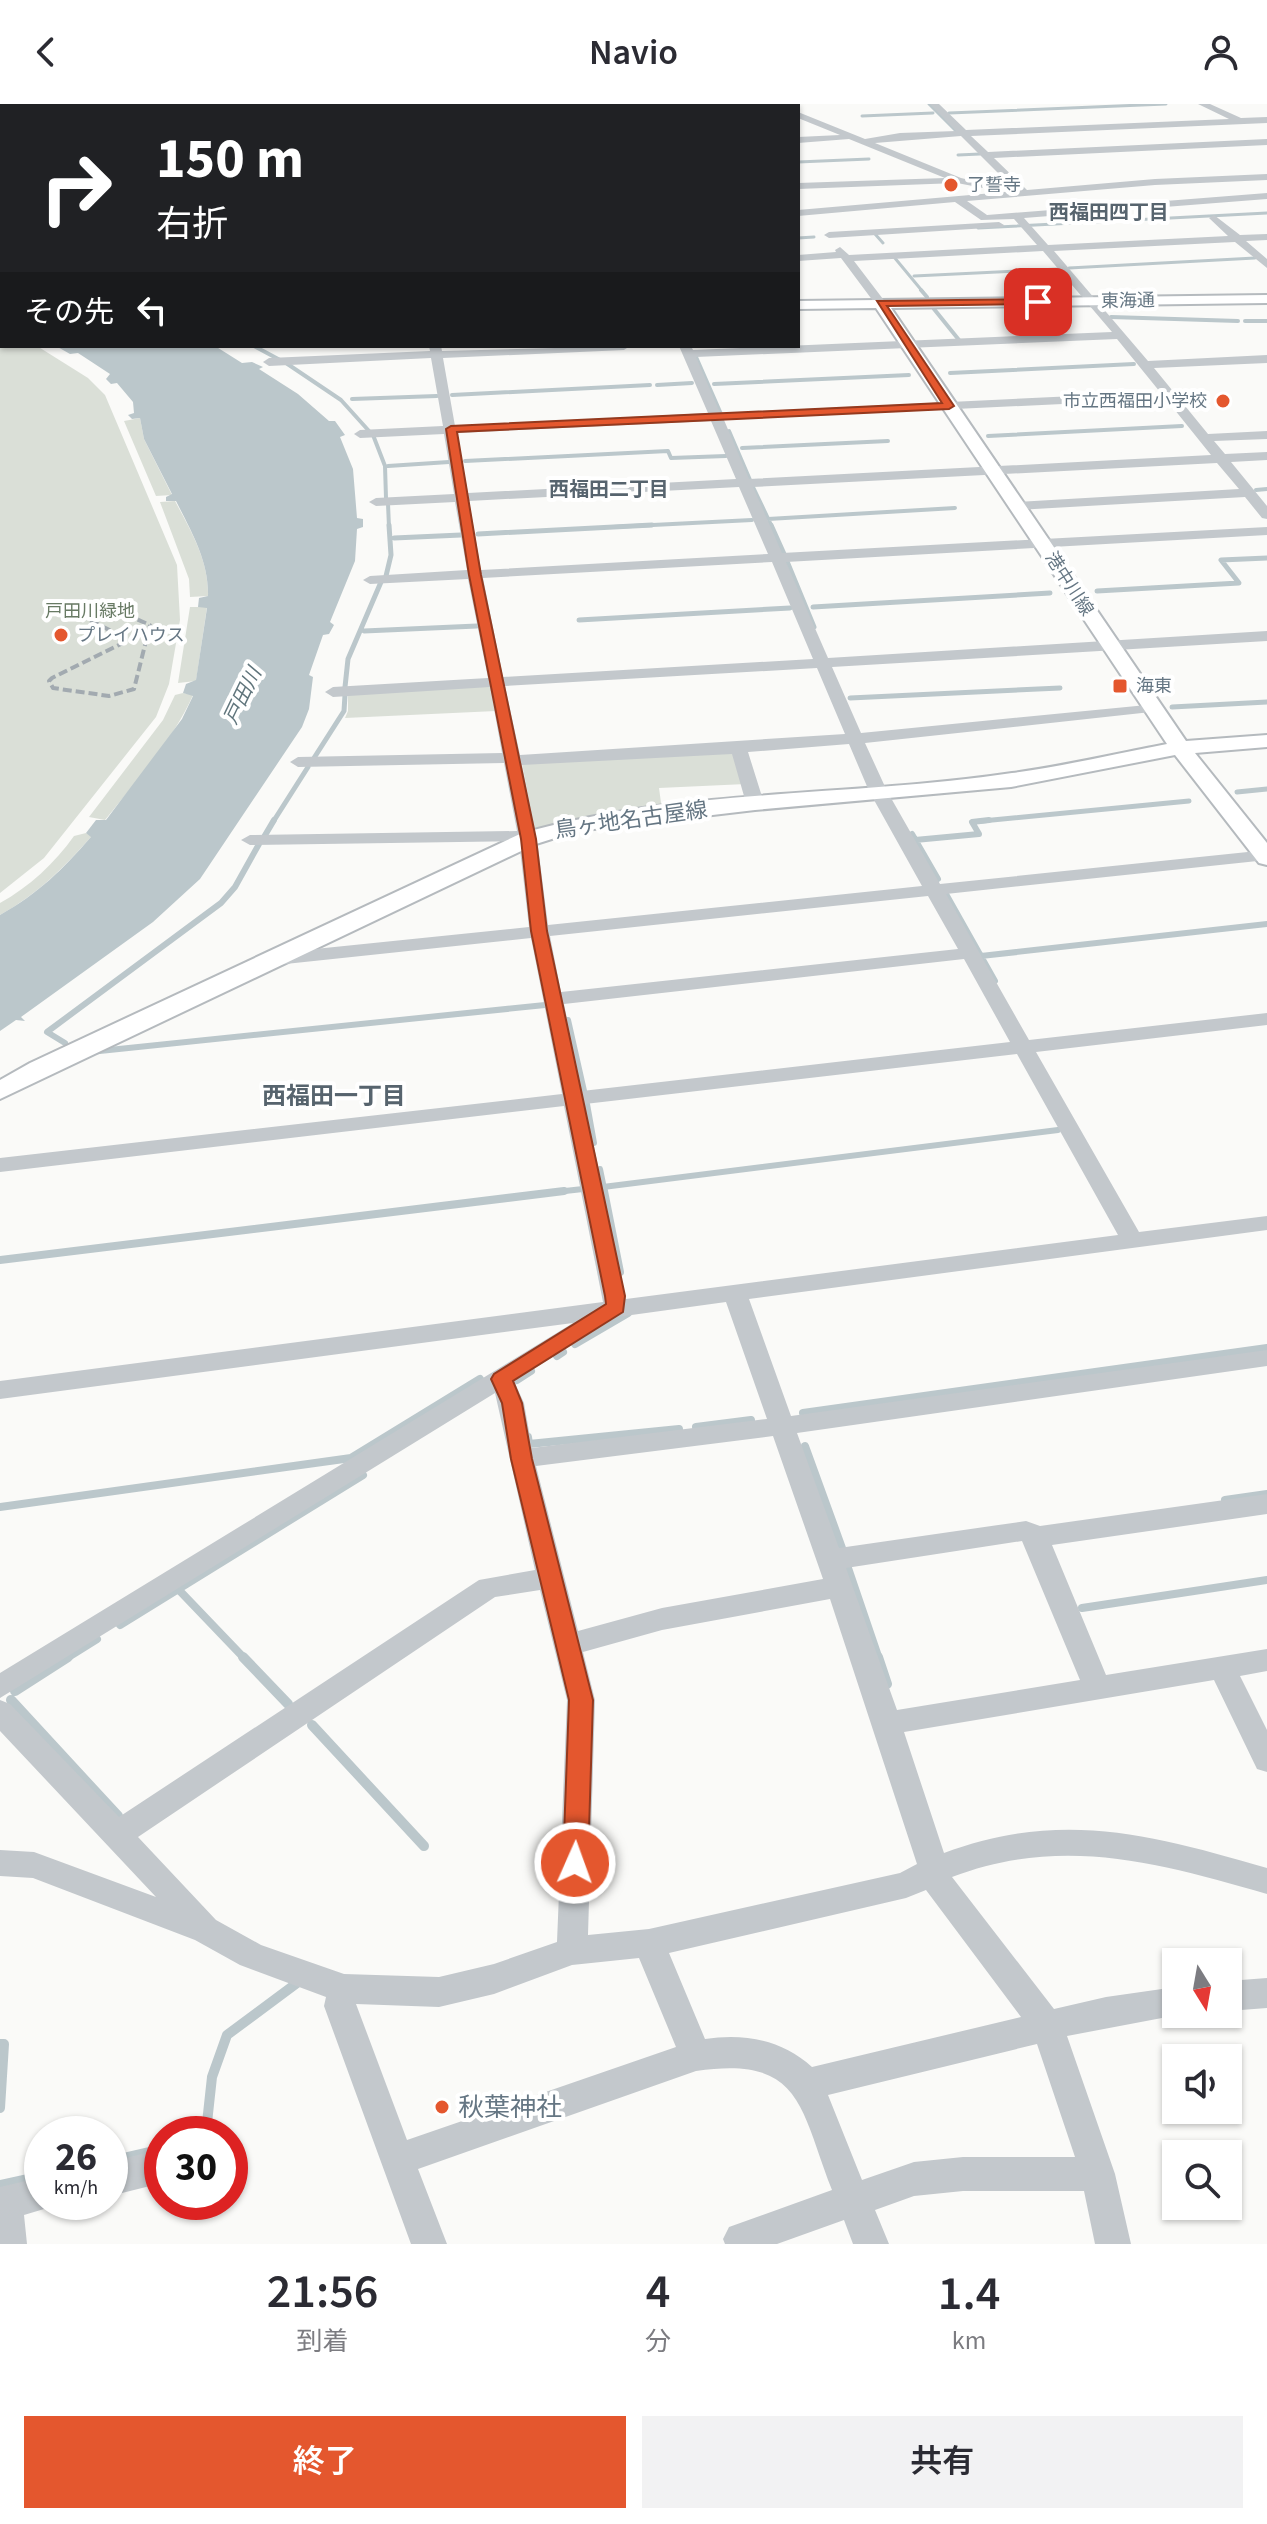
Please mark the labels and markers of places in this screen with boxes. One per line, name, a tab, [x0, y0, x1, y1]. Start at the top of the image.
place label: 了誓寺	[967, 173, 1021, 198]
marker: 了誓寺	[942, 176, 960, 194]
pin	[1004, 268, 1072, 336]
place label: 市立西福田小学校	[1063, 389, 1207, 414]
marker: 市立西福田小学校	[1214, 392, 1232, 410]
place label: プレイハウス	[77, 623, 185, 648]
marker: プレイハウス	[52, 626, 70, 644]
place label: 海東	[1136, 674, 1172, 699]
marker: 海東	[1111, 677, 1129, 695]
place label: 秋葉神社	[458, 2089, 562, 2126]
marker: 秋葉神社	[433, 2098, 451, 2116]

